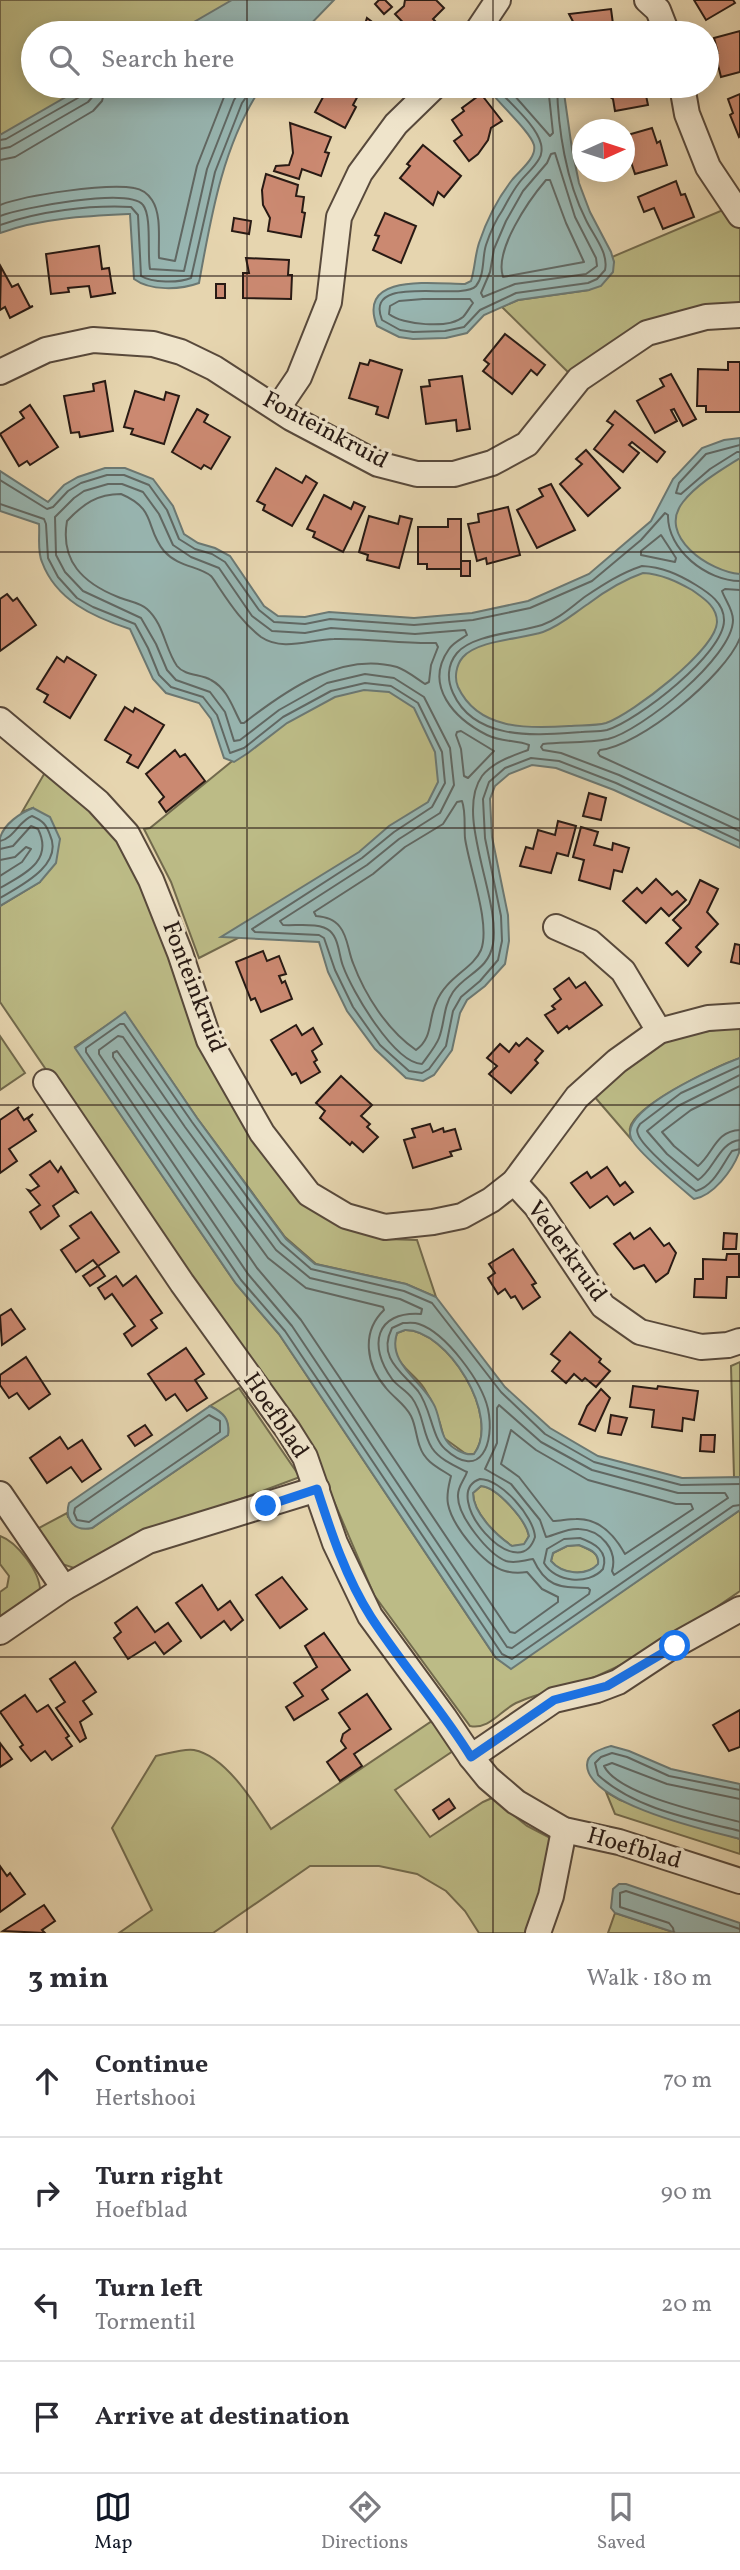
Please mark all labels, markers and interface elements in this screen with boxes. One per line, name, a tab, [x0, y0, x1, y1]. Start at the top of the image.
search box	[21, 21, 719, 98]
icon: search	[45, 41, 83, 79]
text: Search here	[101, 42, 234, 78]
north arrow	[572, 119, 635, 182]
street label: Fonteinkruid	[256, 384, 394, 478]
street label: Fonteinkruid	[152, 917, 234, 1057]
street label: Vederkruid	[518, 1194, 614, 1310]
street label: Hoefblad	[234, 1366, 316, 1466]
route end	[250, 1490, 281, 1521]
route start	[659, 1630, 690, 1661]
street label: Hoefblad	[583, 1819, 685, 1879]
text: 3 min	[28, 1958, 109, 2000]
text: Walk · 180 m	[587, 1963, 712, 1995]
text: Continue	[95, 2047, 208, 2083]
icon: ahead	[28, 2062, 66, 2100]
text: 70 m	[663, 2065, 712, 2097]
text: Hertshooi	[95, 2083, 196, 2115]
text: Turn right	[95, 2159, 223, 2195]
icon: right	[28, 2174, 66, 2212]
text: 90 m	[661, 2177, 712, 2209]
text: Hoefblad	[95, 2195, 188, 2227]
text: Turn left	[95, 2271, 203, 2307]
icon: left	[28, 2286, 66, 2324]
text: 20 m	[661, 2289, 712, 2321]
text: Tormentil	[95, 2307, 196, 2339]
icon: arrive	[28, 2398, 66, 2436]
text: Arrive at destination	[95, 2399, 350, 2435]
tab: Map	[94, 2488, 132, 2556]
tab: Directions	[321, 2488, 408, 2556]
tab: Saved	[597, 2488, 646, 2556]

